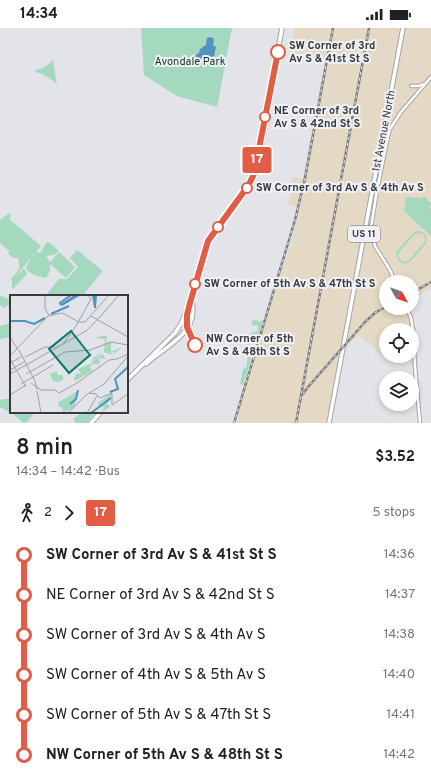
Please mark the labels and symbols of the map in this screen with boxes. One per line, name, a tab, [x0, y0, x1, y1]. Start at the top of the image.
place label: SW Corner of 3rd Av S & 41st St S	[289, 39, 375, 66]
marker: SW Corner of 3rd Av S & 41st St S	[270, 44, 286, 60]
park label: Avondale Park	[155, 55, 226, 69]
street label: 1st Avenue North	[369, 89, 399, 173]
place label: NE Corner of 3rd Av S & 42nd St S	[274, 104, 360, 131]
marker: NE Corner of 3rd Av S & 42nd St S	[259, 111, 271, 123]
line badge: 17	[239, 147, 275, 173]
place label: SW Corner of 3rd Av S & 4th Av S	[256, 181, 424, 195]
marker: SW Corner of 3rd Av S & 4th Av S	[241, 182, 253, 194]
unlabelled marker	[212, 221, 224, 233]
road number: US 11	[348, 226, 380, 242]
north arrow	[379, 275, 419, 315]
place label: SW Corner of 5th Av S & 47th St S	[204, 277, 376, 291]
marker: SW Corner of 5th Av S & 47th St S	[189, 278, 201, 290]
inset map	[10, 295, 128, 413]
place label: NW Corner of 5th Av S & 48th St S	[206, 332, 294, 359]
marker: NW Corner of 5th Av S & 48th St S	[187, 337, 203, 353]

